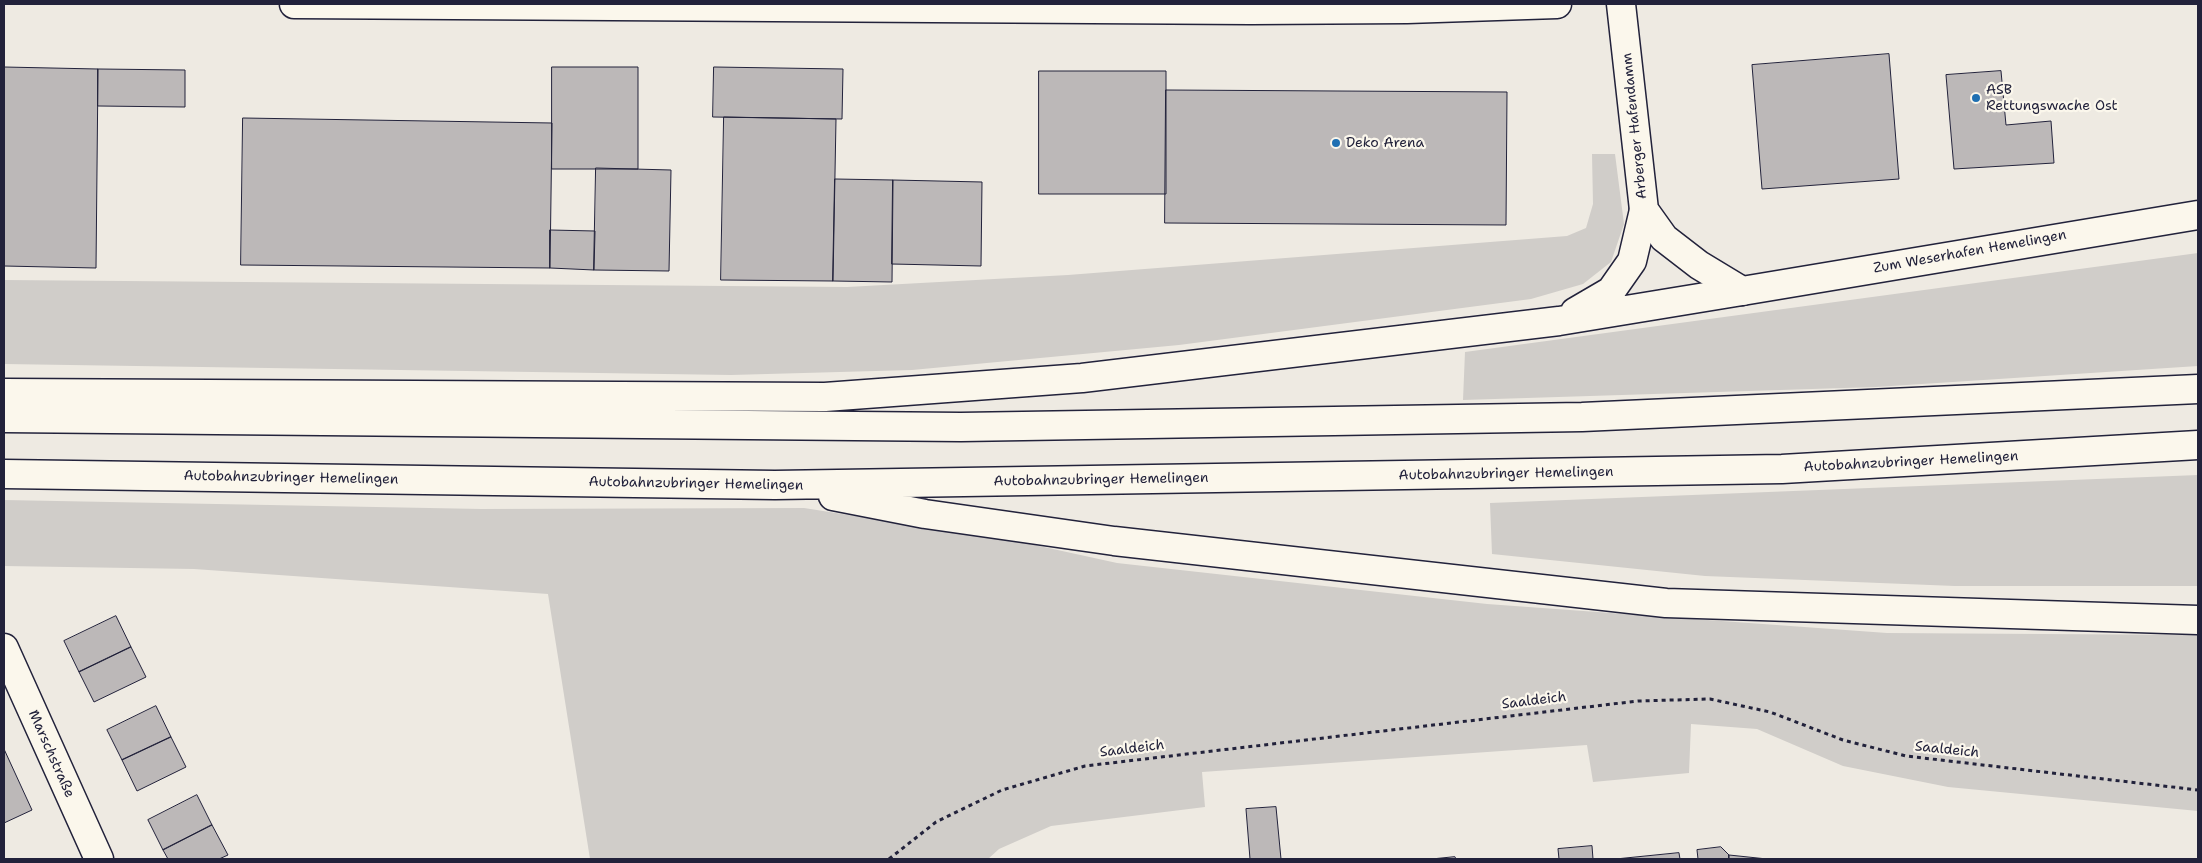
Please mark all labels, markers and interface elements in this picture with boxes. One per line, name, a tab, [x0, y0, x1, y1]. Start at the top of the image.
street label: Arberger Hafendamm	[1619, 52, 1651, 200]
place label: ASB Rettungswache Ost	[1986, 82, 2118, 114]
marker: ASB Rettungswache Ost	[1970, 92, 1982, 104]
place label: Deko Arena	[1346, 135, 1424, 151]
marker: Deko Arena	[1330, 137, 1342, 149]
street label: Zum Weserhafen Hemelingen	[1872, 227, 2068, 277]
street label: Autobahnzubringer Hemelingen	[1803, 448, 2019, 476]
street label: Autobahnzubringer Hemelingen	[1398, 464, 1614, 484]
street label: Autobahnzubringer Hemelingen	[183, 468, 399, 488]
street label: Autobahnzubringer Hemelingen	[993, 470, 1209, 490]
street label: Autobahnzubringer Hemelingen	[588, 474, 804, 494]
street label: Saaldeich	[1501, 689, 1567, 713]
street label: Marschstraße	[24, 708, 78, 800]
street label: Saaldeich	[1099, 737, 1165, 761]
street label: Saaldeich	[1914, 738, 1980, 762]

